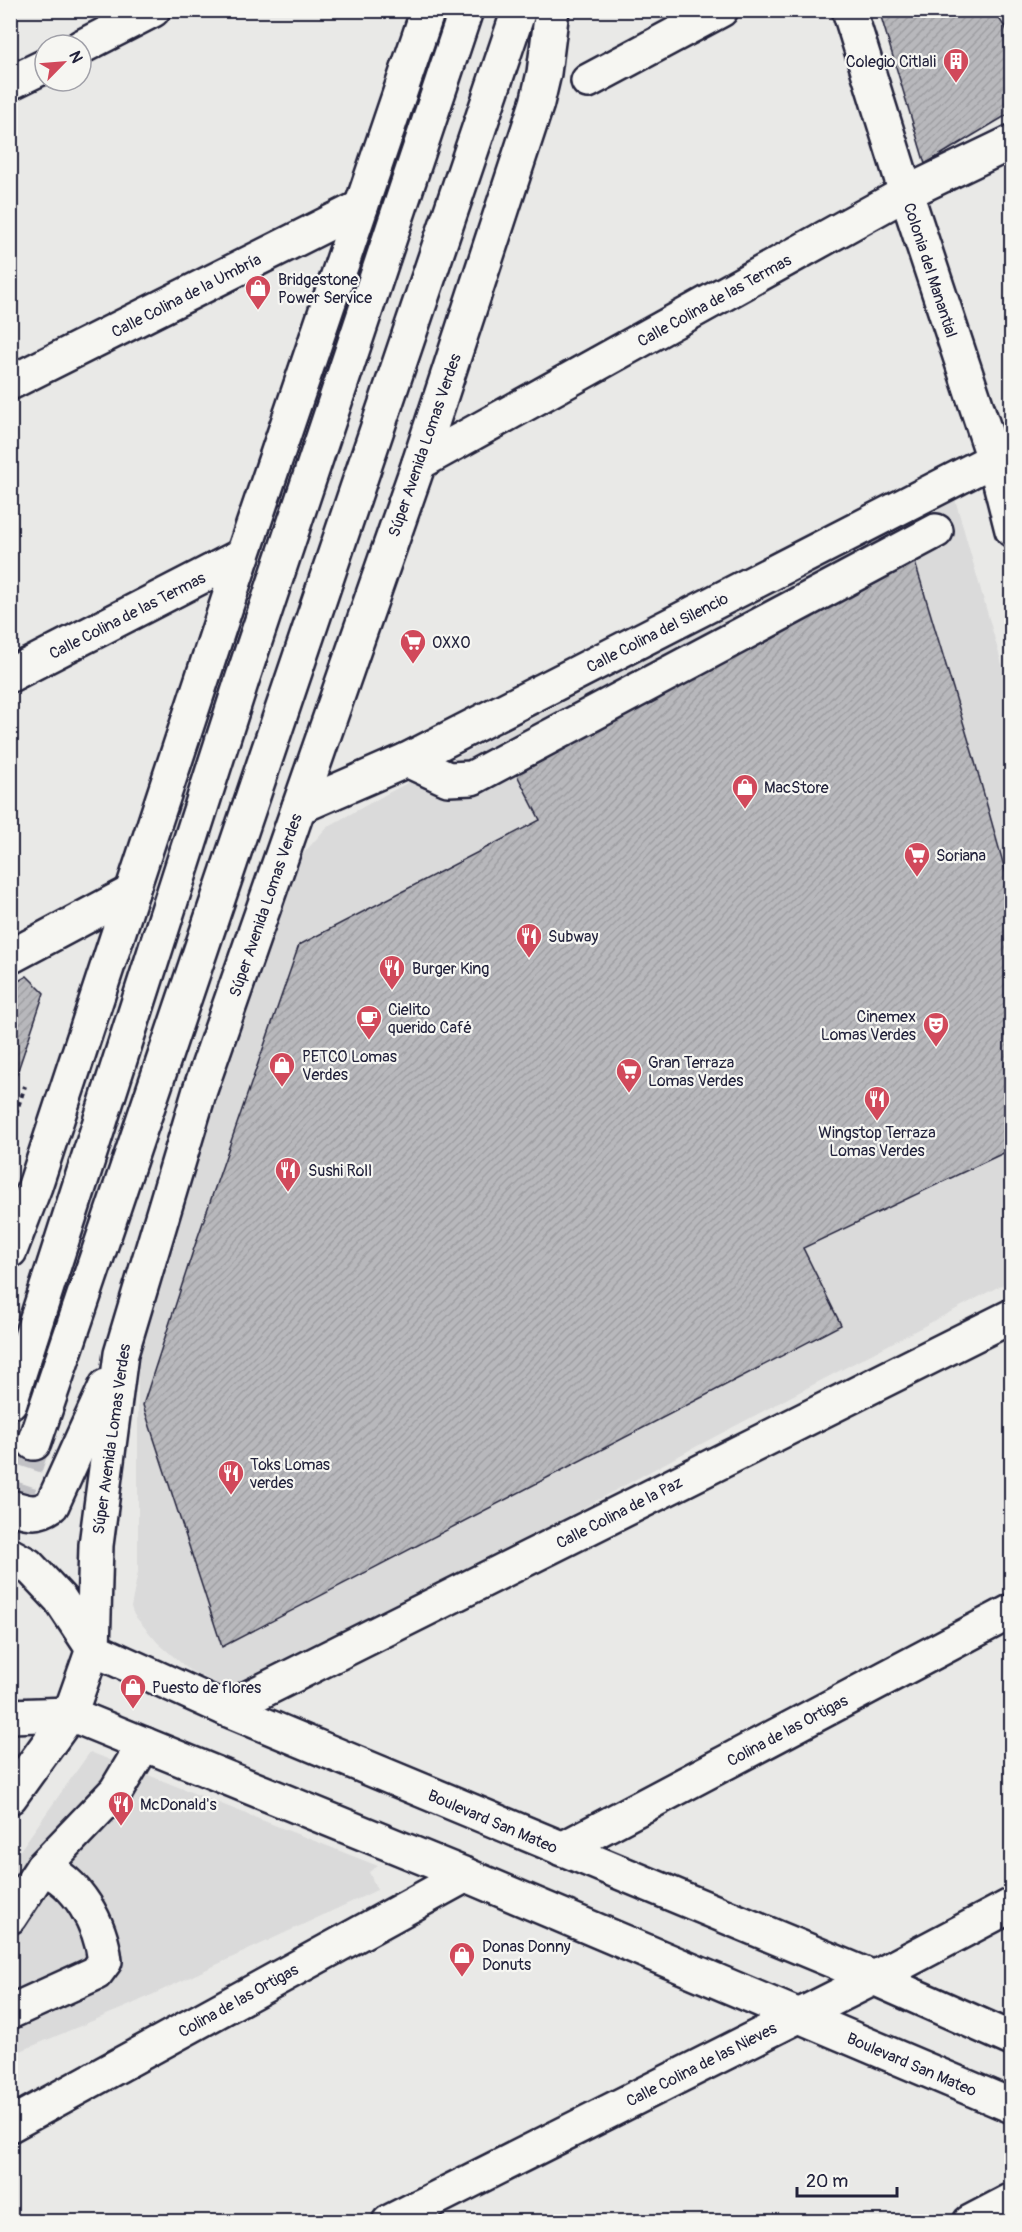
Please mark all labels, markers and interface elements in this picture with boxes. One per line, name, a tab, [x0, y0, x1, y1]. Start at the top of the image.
north arrow	[33, 33, 93, 93]
building icon: Colegio Citlali	[941, 46, 971, 84]
text: N	[64, 48, 87, 66]
place label: Colegio Citlali	[846, 52, 936, 72]
street label: Colonia del Manantial	[899, 200, 961, 340]
street label: Calle Colina de la Umbría	[108, 249, 265, 342]
street label: Calle Colina de las Termas	[634, 250, 795, 352]
place label: Bridgestone Power Service	[278, 270, 372, 308]
shop icon: Bridgestone Power Service	[243, 273, 273, 311]
street label: Súper Avenida Lomas Verdes	[384, 351, 466, 540]
street label: Calle Colina de las Termas	[46, 568, 209, 664]
street label: Calle Colina del Silencio	[583, 588, 732, 677]
supermarket icon: OXXO	[398, 627, 428, 665]
place label: OXXO	[432, 633, 470, 653]
shop icon: MacStore	[730, 772, 760, 810]
place label: MacStore	[764, 778, 829, 798]
street label: Súper Avenida Lomas Verdes	[225, 811, 307, 1000]
supermarket icon: Soriana	[902, 840, 932, 878]
place label: Soriana	[936, 846, 986, 866]
restaurant icon: Subway	[514, 921, 544, 959]
place label: Subway	[548, 927, 598, 947]
restaurant icon: Burger King	[377, 953, 407, 991]
place label: Burger King	[412, 959, 489, 979]
place label: Cielito querido Café	[388, 1000, 472, 1038]
cafe icon: Cielito querido Café	[354, 1003, 384, 1041]
place label: Cinemex Lomas Verdes	[821, 1007, 916, 1045]
theatre icon: Cinemex Lomas Verdes	[921, 1010, 951, 1048]
place label: PETCO Lomas Verdes	[302, 1047, 397, 1085]
shop icon: PETCO Lomas Verdes	[267, 1050, 297, 1088]
place label: Gran Terraza Lomas Verdes	[648, 1053, 743, 1091]
supermarket icon: Gran Terraza Lomas Verdes	[614, 1056, 644, 1094]
restaurant icon: Wingstop Terraza Lomas Verdes	[862, 1084, 892, 1122]
place label: Wingstop Terraza Lomas Verdes	[818, 1123, 936, 1161]
restaurant icon: Sushi Roll	[273, 1155, 303, 1193]
place label: Sushi Roll	[308, 1161, 372, 1181]
street label: Súper Avenida Lomas Verdes	[89, 1342, 135, 1536]
place label: Toks Lomas verdes	[249, 1455, 330, 1493]
restaurant icon: Toks Lomas verdes	[216, 1458, 246, 1496]
street label: Calle Colina de la Paz	[553, 1472, 686, 1553]
shop icon: Puesto de flores	[118, 1672, 148, 1710]
place label: Puesto de flores	[152, 1678, 261, 1698]
street label: Colina de las Ortigas	[724, 1691, 851, 1771]
street label: Boulevard San Mateo	[425, 1786, 561, 1858]
restaurant icon: McDonald's	[106, 1789, 136, 1827]
place label: McDonald's	[140, 1795, 217, 1815]
place label: Donas Donny Donuts	[482, 1937, 571, 1975]
shop icon: Donas Donny Donuts	[447, 1940, 477, 1978]
street label: Colina de las Ortigas	[175, 1960, 302, 2042]
street label: Calle Colina de las Nieves	[623, 2018, 780, 2112]
street label: Boulevard San Mateo	[844, 2029, 980, 2101]
scale bar	[797, 2160, 898, 2198]
text: 20 m	[806, 2170, 848, 2193]

